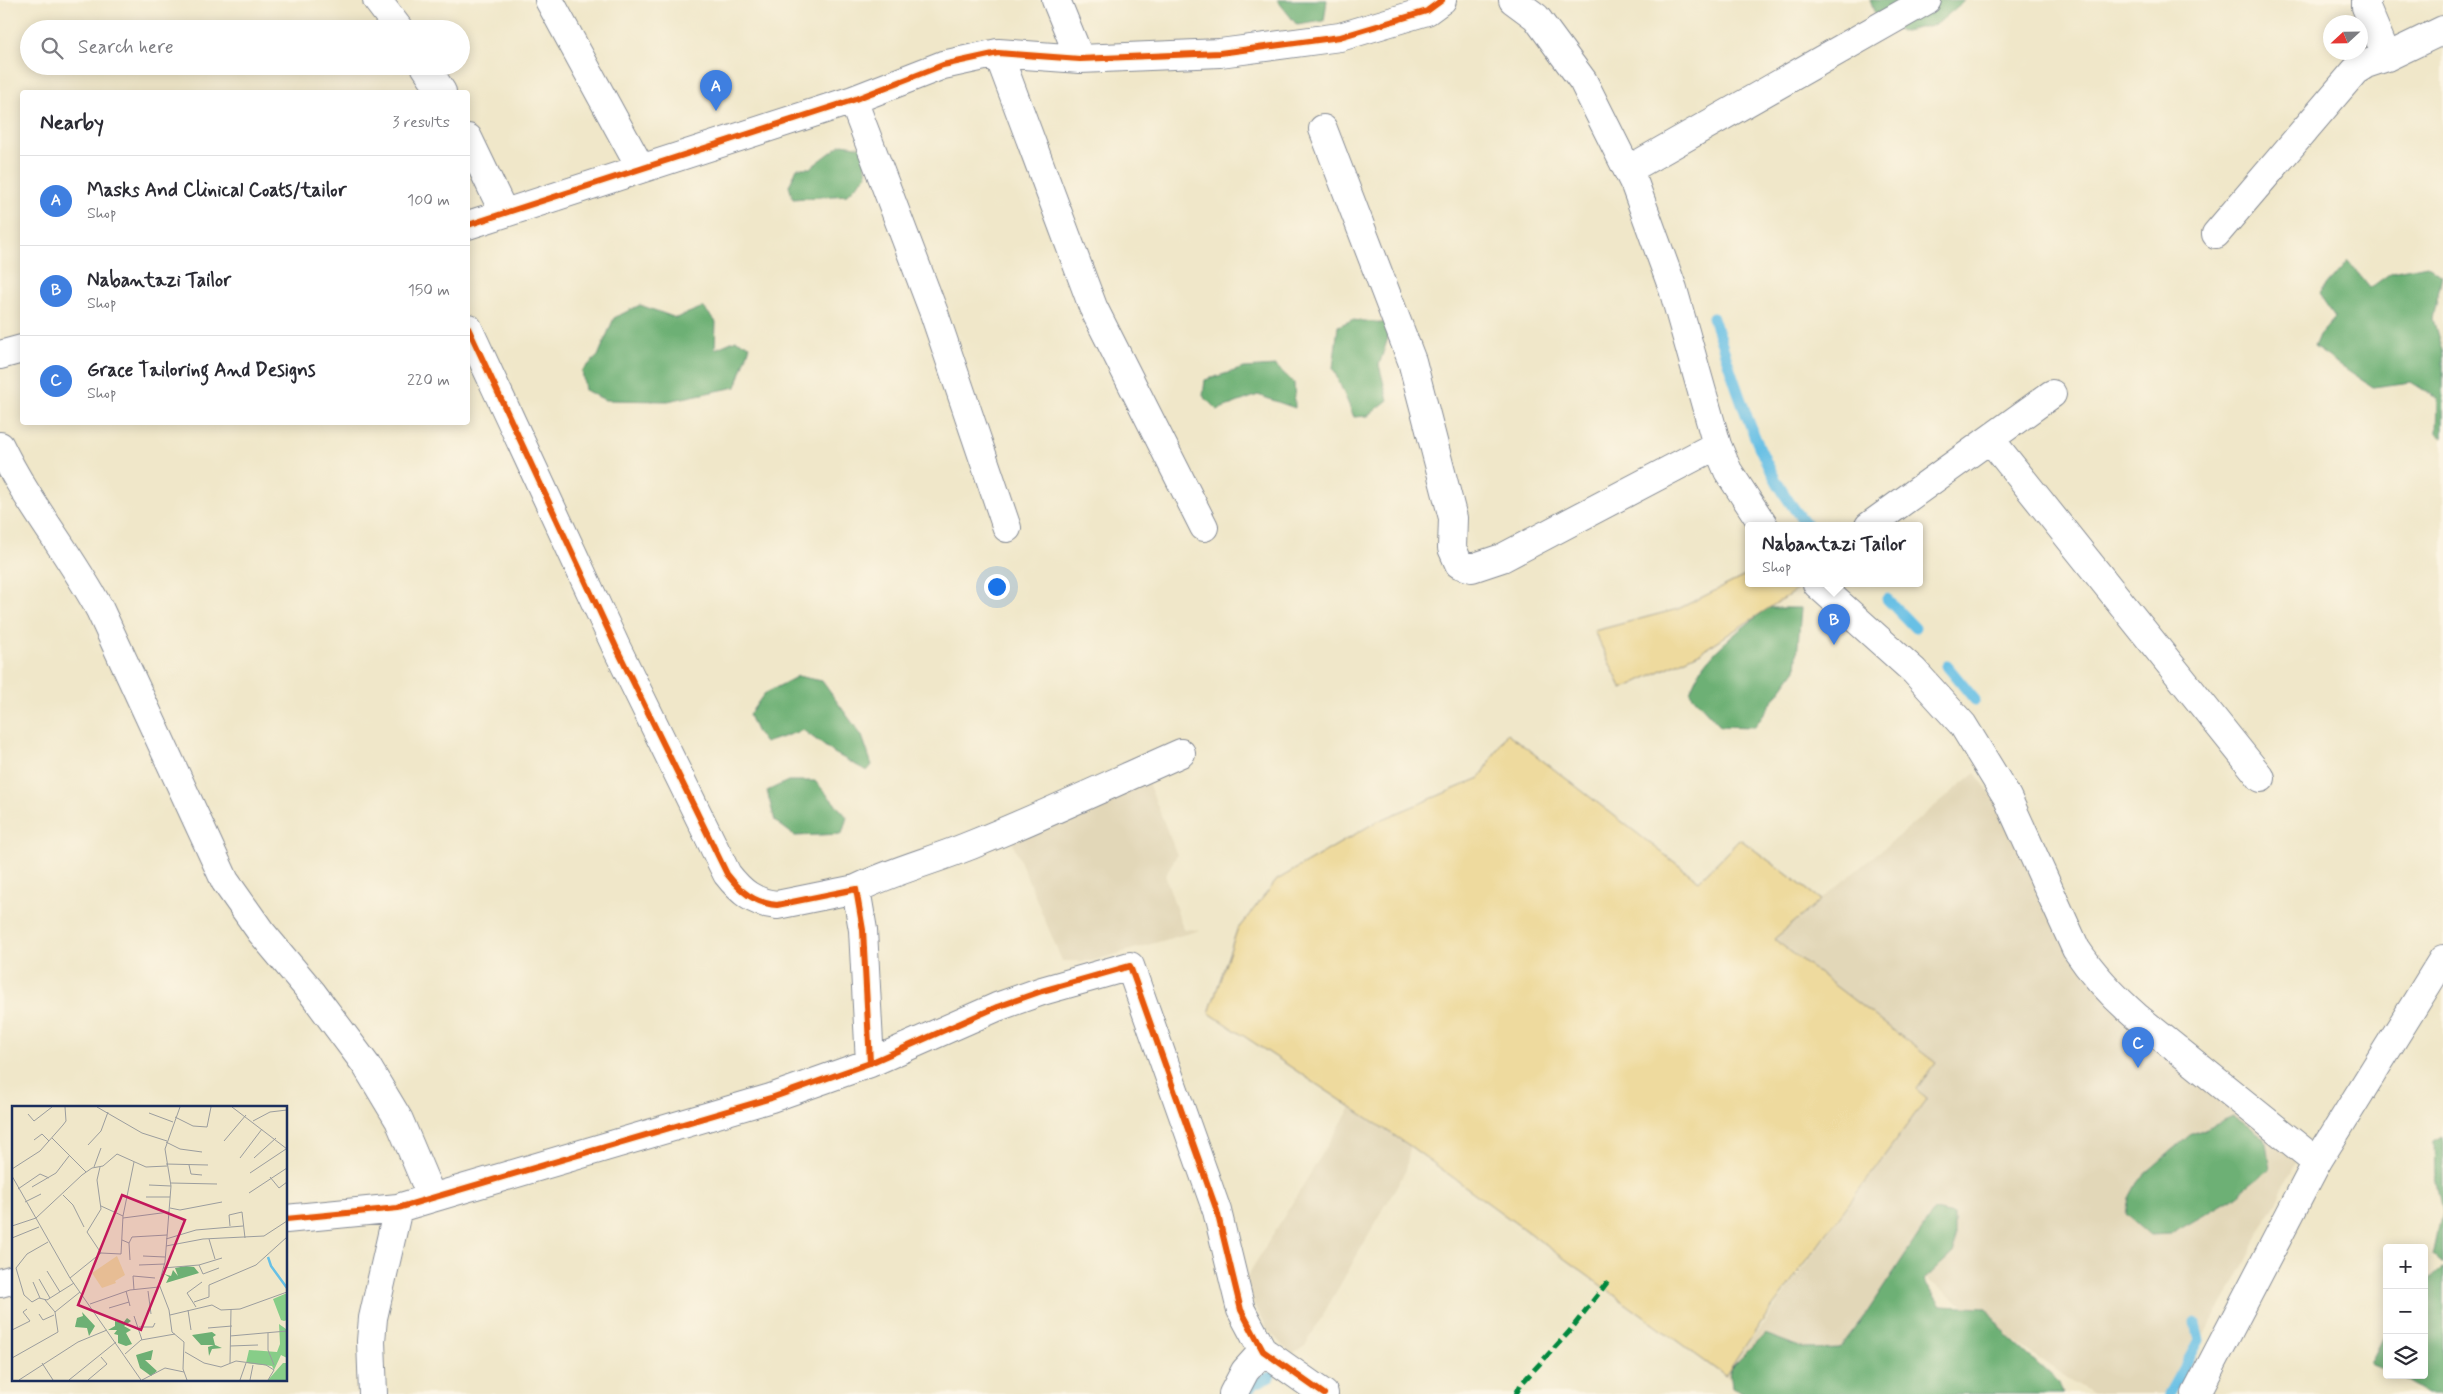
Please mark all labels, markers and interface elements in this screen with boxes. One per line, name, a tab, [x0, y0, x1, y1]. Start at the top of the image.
north arrow	[2323, 15, 2368, 60]
search box	[20, 20, 470, 75]
icon: search	[38, 34, 66, 62]
text: Search here	[78, 35, 174, 60]
pin: A	[700, 70, 732, 111]
text: Nearby	[40, 109, 104, 137]
text: 3 results	[392, 112, 450, 133]
text: Masks And Clinical Coats/tailor	[87, 178, 347, 203]
text: A	[51, 190, 61, 211]
text: 100 m	[407, 190, 450, 211]
text: Shop	[87, 203, 116, 224]
text: Nabantazi Tailor	[87, 268, 231, 293]
text: B	[51, 280, 61, 301]
text: 150 m	[408, 280, 450, 301]
text: Shop	[87, 293, 116, 314]
text: Grace Tailoring And Designs	[87, 358, 315, 383]
text: C	[50, 370, 62, 391]
text: 220 m	[407, 370, 450, 391]
text: Shop	[87, 383, 116, 404]
popup	[1745, 522, 1923, 587]
text: Nabantazi Tailor	[1762, 532, 1906, 557]
text: Shop	[1762, 557, 1791, 578]
your location	[984, 574, 1010, 600]
pin: B	[1818, 604, 1850, 645]
pin: C	[2122, 1027, 2154, 1068]
inset map	[12, 1106, 288, 1382]
map controls	[2383, 1244, 2428, 1379]
button: +	[2383, 1244, 2428, 1289]
button: −	[2383, 1289, 2428, 1334]
button: layers	[2383, 1334, 2428, 1379]

